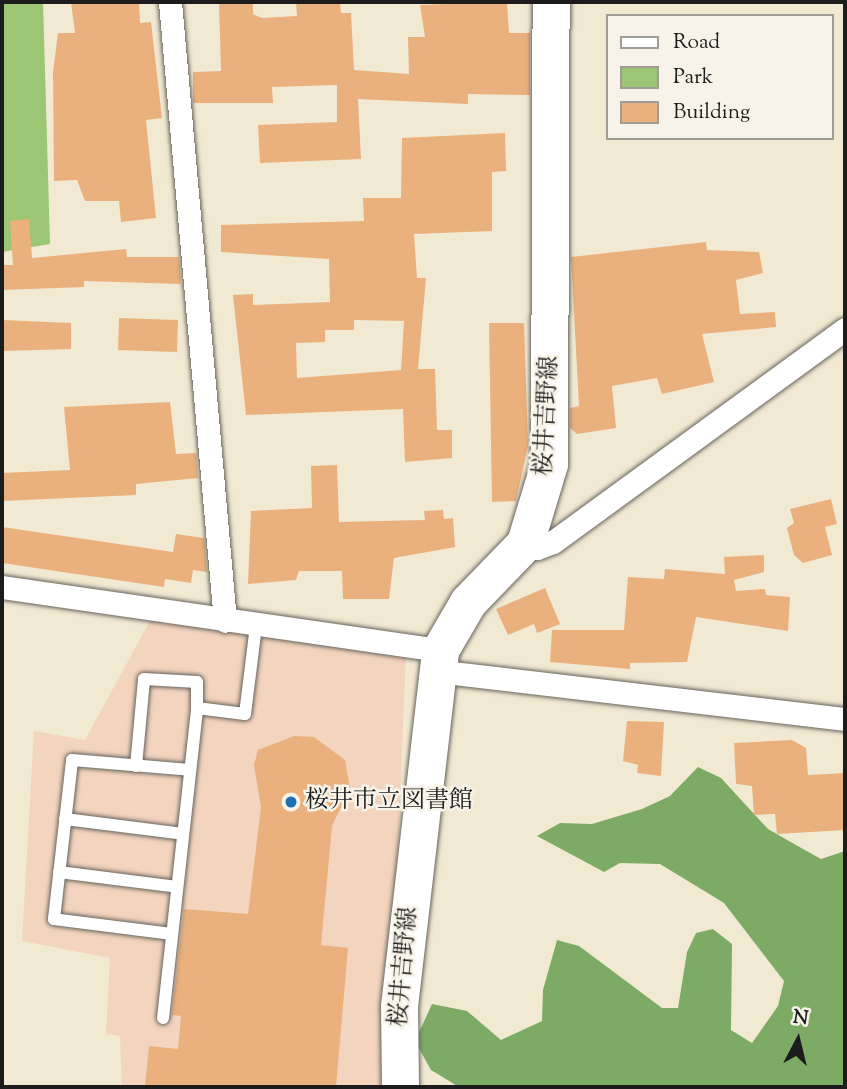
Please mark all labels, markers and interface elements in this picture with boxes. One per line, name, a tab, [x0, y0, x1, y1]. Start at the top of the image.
legend	[606, 14, 833, 140]
text: Road	[673, 28, 720, 58]
text: Park	[673, 63, 713, 93]
text: Building	[673, 98, 750, 128]
street label: 桜井吉野線	[530, 355, 566, 477]
place label: 桜井市立図書館	[305, 788, 473, 816]
marker: 桜井市立図書館	[283, 794, 299, 810]
street label: 桜井吉野線	[385, 906, 425, 1028]
text: N	[791, 1004, 810, 1033]
north arrow	[763, 1005, 833, 1075]

